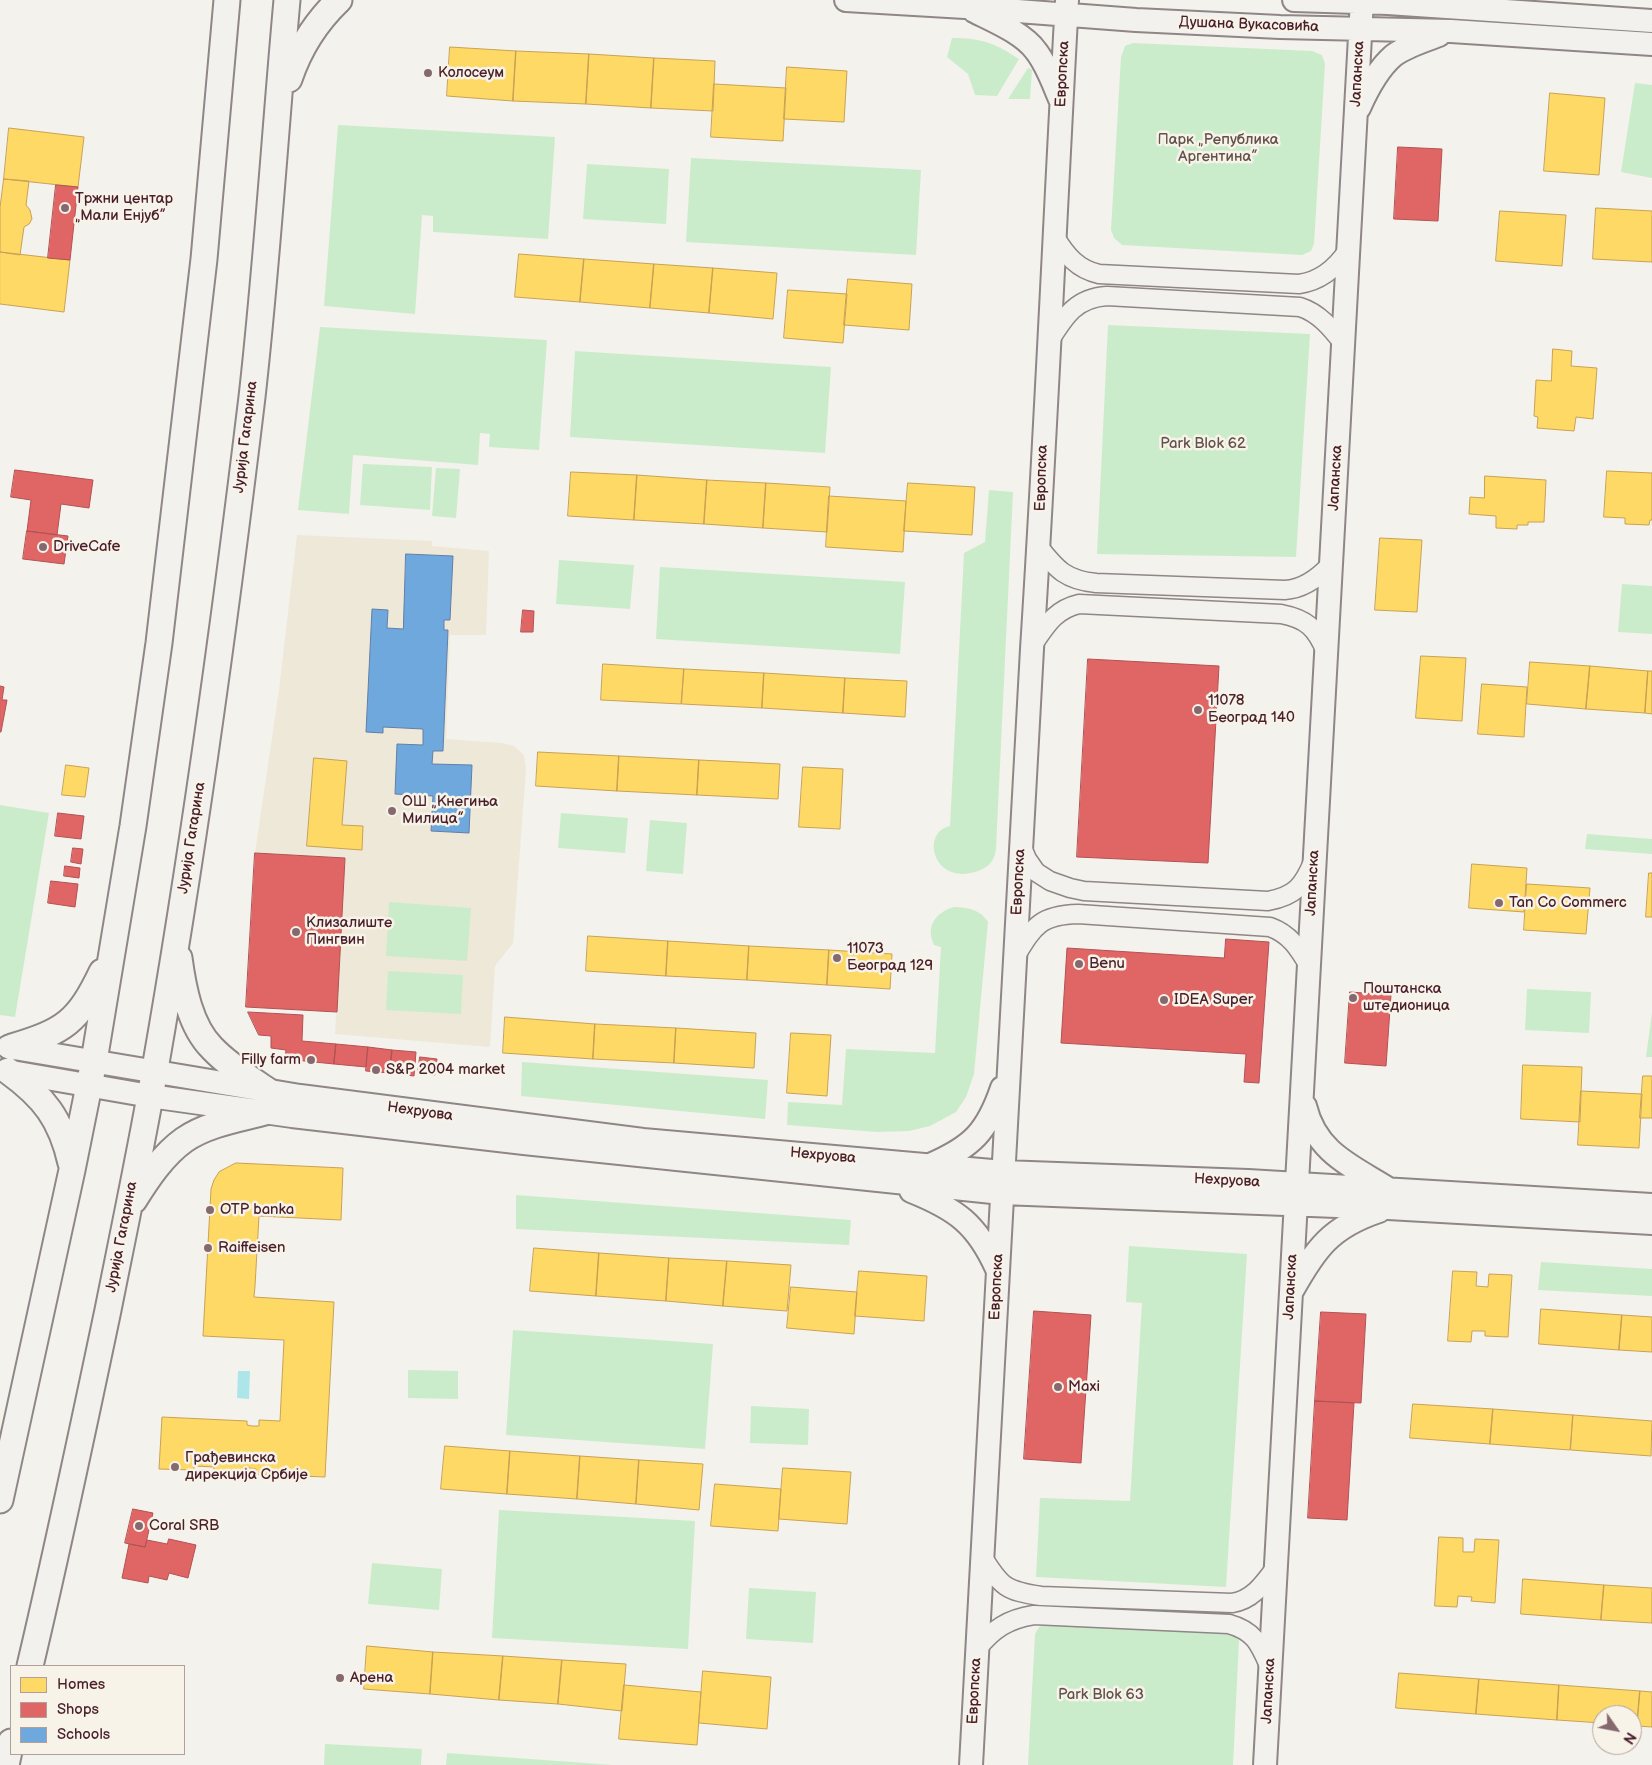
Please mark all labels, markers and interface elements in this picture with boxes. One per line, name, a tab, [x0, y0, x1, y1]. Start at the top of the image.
street label: Душана Вукасовића	[1179, 14, 1319, 36]
street label: Европска	[1052, 40, 1074, 108]
street label: Јапанска	[1347, 41, 1369, 107]
place label: Колосеум	[438, 64, 504, 82]
marker: Колосеум	[422, 67, 434, 79]
park label: Парк „Република Аргентина”	[1157, 131, 1279, 166]
place label: Тржни центар „Мали Енјуб”	[75, 190, 173, 225]
marker: Тржни центар „Мали Енјуб”	[59, 202, 71, 214]
street label: Јурија Гагарина	[230, 380, 262, 494]
park label: Park Blok 62	[1160, 435, 1246, 453]
street label: Европска	[1032, 444, 1052, 512]
street label: Јапанска	[1325, 445, 1347, 511]
place label: DriveCafe	[53, 538, 120, 556]
marker: DriveCafe	[37, 541, 49, 553]
place label: 11078 Београд 140	[1208, 692, 1295, 727]
marker: 11078 Београд 140	[1192, 704, 1204, 716]
street label: Јурија Гагарина	[174, 781, 210, 895]
place label: ОШ „Кнегиња Милица”	[402, 793, 498, 828]
marker: ОШ „Кнегиња Милица”	[386, 805, 398, 817]
street label: Европска	[1008, 848, 1030, 916]
street label: Јапанска	[1302, 850, 1324, 916]
place label: Tan Co Commerc	[1509, 894, 1627, 912]
marker: Tan Co Commerc	[1493, 897, 1505, 909]
place label: Клизалиште Пингвин	[306, 914, 392, 949]
marker: Клизалиште Пингвин	[290, 926, 302, 938]
place label: 11073 Београд 129	[847, 940, 933, 975]
marker: 11073 Београд 129	[831, 952, 843, 964]
place label: Benu	[1089, 955, 1125, 973]
marker: Benu	[1073, 958, 1085, 970]
place label: Поштанска штедионица	[1363, 980, 1450, 1015]
place label: IDEA Super	[1174, 991, 1253, 1009]
marker: Поштанска штедионица	[1347, 992, 1359, 1004]
marker: IDEA Super	[1158, 994, 1170, 1006]
place label: Filly farm	[241, 1051, 301, 1069]
marker: Filly farm	[305, 1054, 317, 1066]
place label: S&P 2004 market	[386, 1061, 505, 1079]
marker: S&P 2004 market	[370, 1064, 382, 1076]
street label: Нехруова	[386, 1098, 454, 1126]
street label: Нехруова	[789, 1144, 857, 1168]
street label: Нехруова	[1193, 1170, 1261, 1192]
street label: Јурија Гагарина	[102, 1180, 142, 1294]
place label: OTP banka	[220, 1201, 294, 1219]
marker: OTP banka	[204, 1204, 216, 1216]
place label: Raiffeisen	[218, 1239, 285, 1257]
marker: Raiffeisen	[202, 1242, 214, 1254]
street label: Европска	[986, 1253, 1008, 1321]
street label: Јапанска	[1280, 1254, 1302, 1320]
place label: Maxi	[1068, 1378, 1100, 1396]
marker: Maxi	[1052, 1381, 1064, 1393]
place label: Грађевинска дирекција Србије	[185, 1449, 308, 1484]
marker: Грађевинска дирекција Србије	[169, 1461, 181, 1473]
place label: Coral SRB	[149, 1517, 219, 1535]
marker: Coral SRB	[133, 1520, 145, 1532]
street label: Европска	[964, 1657, 986, 1725]
street label: Јапанска	[1258, 1658, 1280, 1724]
legend	[10, 1665, 185, 1755]
place label: Арена	[350, 1669, 393, 1687]
marker: Арена	[334, 1672, 346, 1684]
text: Homes	[57, 1675, 105, 1694]
park label: Park Blok 63	[1058, 1686, 1144, 1704]
text: Shops	[57, 1700, 99, 1719]
north arrow	[1592, 1705, 1642, 1755]
text: Schools	[57, 1725, 110, 1744]
text: N	[1619, 1729, 1639, 1747]

